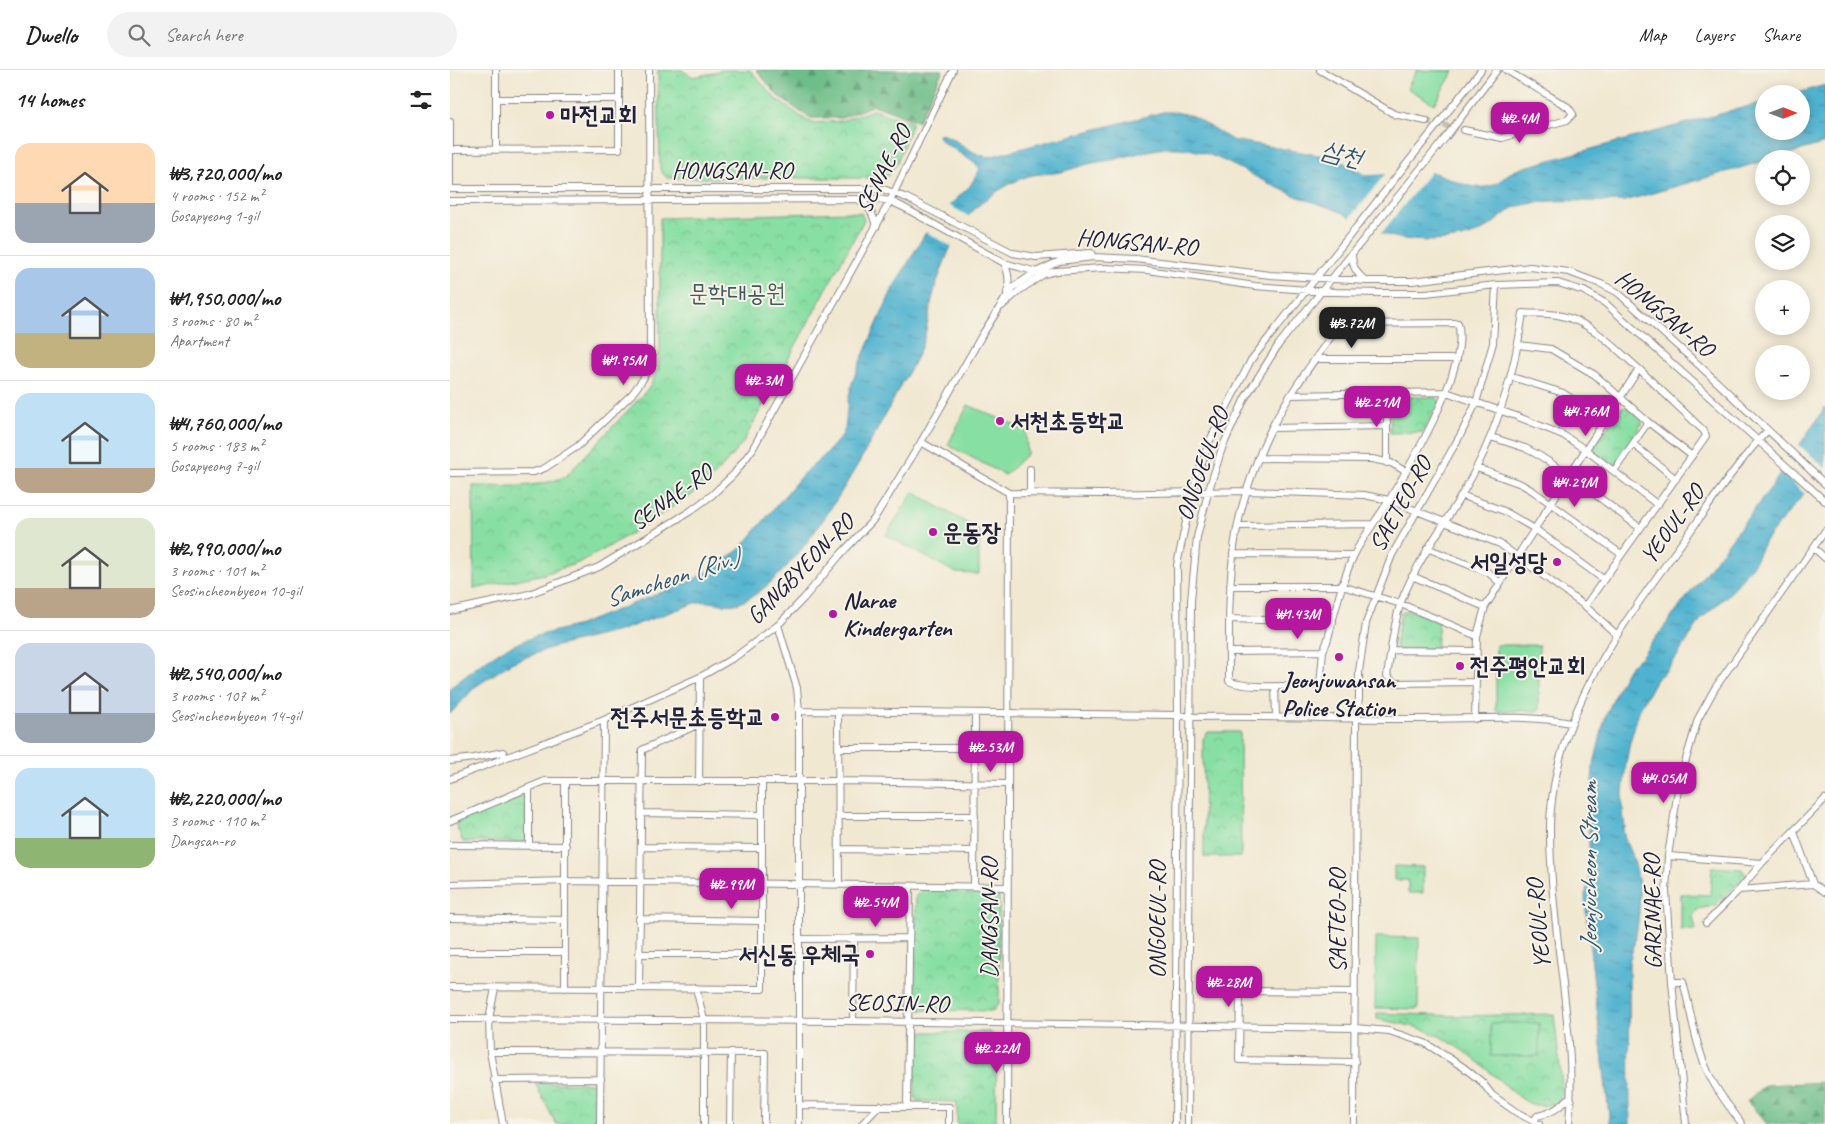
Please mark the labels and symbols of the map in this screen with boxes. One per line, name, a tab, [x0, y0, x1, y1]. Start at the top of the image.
north arrow	[1755, 85, 1810, 140]
place label: 마전교회	[560, 100, 637, 130]
pin: ₩2.4M	[1485, 102, 1555, 144]
marker: 마전교회	[544, 109, 556, 121]
street label: SENAE-RO	[848, 117, 919, 218]
water label: 삼천	[1318, 133, 1368, 175]
street label: HONGSAN-RO	[672, 155, 795, 185]
street label: HONGSAN-RO	[1076, 222, 1201, 262]
street label: HONGSAN-RO	[1609, 263, 1723, 365]
park label: 문학대공원	[689, 278, 785, 308]
pin: ₩3.72M	[1311, 306, 1393, 349]
pin: ₩1.95M	[583, 344, 665, 386]
pin: ₩2.3M	[729, 364, 799, 406]
pin: ₩2.21M	[1336, 386, 1418, 428]
pin: ₩4.76M	[1545, 394, 1627, 437]
street label: ONGOEUL-RO	[1169, 401, 1236, 524]
place label: 서천초등학교	[1010, 406, 1126, 436]
marker: 서천초등학교	[994, 415, 1006, 427]
street label: SAETEO-RO	[1362, 449, 1440, 557]
street label: SENAE-RO	[624, 455, 721, 537]
pin: ₩4.29M	[1534, 466, 1616, 508]
street label: YEOUL-RO	[1633, 476, 1712, 569]
street label: GANGBYEON-RO	[740, 505, 862, 630]
place label: 운동장	[943, 517, 1002, 547]
marker: 운동장	[927, 526, 939, 538]
water label: Samcheon (Riv.)	[601, 539, 749, 615]
place label: 서일성당	[1470, 547, 1548, 577]
marker: 서일성당	[1551, 556, 1563, 568]
place label: Narae Kindergarten	[843, 585, 953, 643]
pin: ₩1.43M	[1257, 598, 1339, 640]
marker: Narae Kindergarten	[827, 608, 839, 620]
marker: Jeonjuwansan Police Station	[1333, 651, 1345, 663]
place label: 전주평안교회	[1470, 651, 1586, 681]
marker: 전주평안교회	[1454, 660, 1466, 672]
place label: Jeonjuwansan Police Station	[1281, 665, 1397, 723]
place label: 전주서문초등학교	[611, 702, 765, 732]
marker: 전주서문초등학교	[769, 711, 781, 723]
pin: ₩2.53M	[950, 730, 1032, 773]
pin: ₩4.05M	[1623, 762, 1705, 804]
water label: Jeonjucheon Stream	[1573, 779, 1605, 952]
street label: GARINAE-RO	[1636, 851, 1668, 970]
street label: DANGSAN-RO	[974, 855, 1004, 978]
street label: ONGOEUL-RO	[1142, 858, 1172, 979]
street label: SAETEO-RO	[1322, 866, 1352, 973]
pin: ₩2.99M	[691, 868, 773, 910]
street label: YEOUL-RO	[1519, 875, 1557, 970]
pin: ₩2.54M	[835, 886, 917, 928]
place label: 서신동 우체국	[738, 939, 860, 969]
marker: 서신동 우체국	[864, 948, 876, 960]
pin: ₩2.28M	[1188, 966, 1270, 1008]
street label: SEOSIN-RO	[845, 987, 952, 1019]
pin: ₩2.22M	[956, 1032, 1038, 1074]

